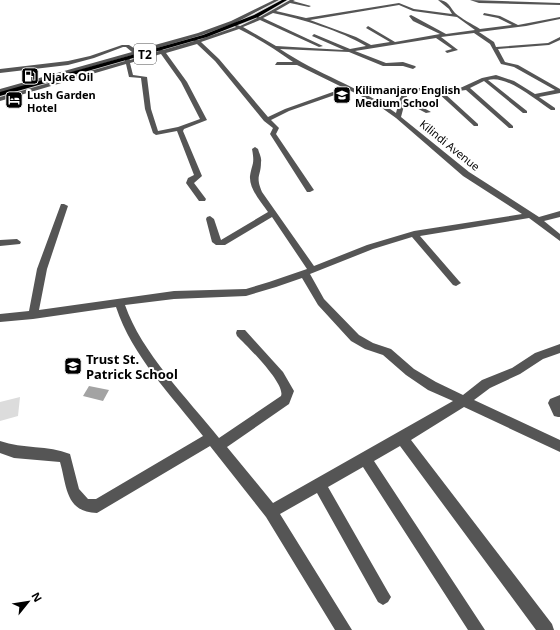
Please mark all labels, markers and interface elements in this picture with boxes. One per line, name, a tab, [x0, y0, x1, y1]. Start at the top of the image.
road number: T2	[134, 44, 156, 64]
fuel station icon: Njake Oil	[20, 66, 40, 86]
place label: Njake Oil	[43, 69, 93, 84]
place label: Kilimanjaro English Medium School	[355, 82, 460, 110]
school or university icon: Kilimanjaro English Medium School	[332, 85, 352, 105]
place label: Lush Garden Hotel	[27, 87, 96, 115]
hotel icon: Lush Garden Hotel	[4, 90, 24, 110]
street label: Kilindi Avenue	[417, 116, 483, 174]
place label: Trust St. Patrick School	[86, 350, 178, 383]
school or university icon: Trust St. Patrick School	[63, 356, 83, 376]
north arrow	[8, 582, 48, 622]
text: N	[28, 589, 46, 604]

